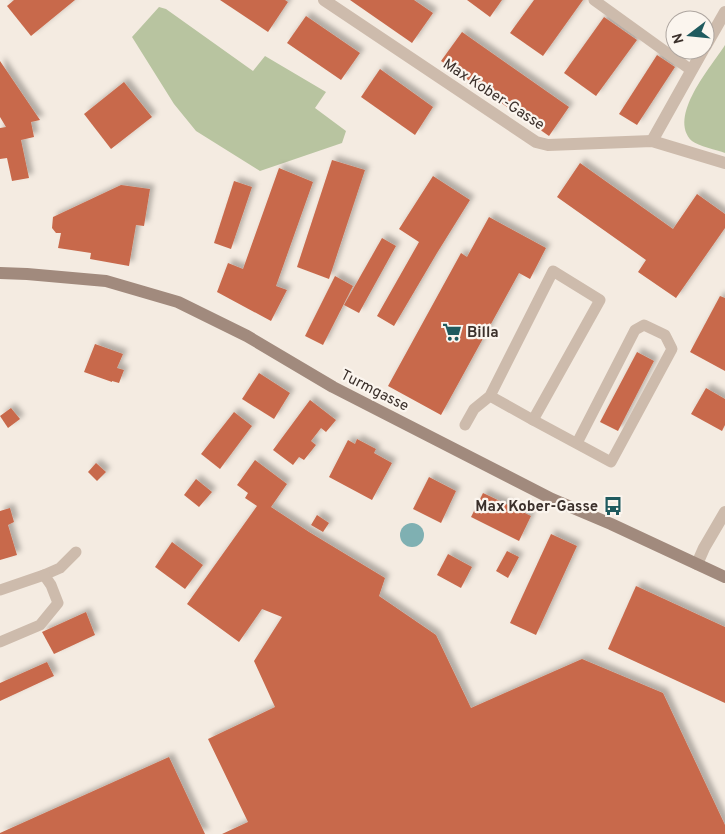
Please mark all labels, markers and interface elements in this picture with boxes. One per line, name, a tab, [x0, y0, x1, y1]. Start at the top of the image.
north arrow	[665, 10, 715, 60]
text: N	[669, 31, 689, 45]
street label: Max Kober-Gasse	[439, 55, 548, 135]
supermarket icon: Billa	[441, 321, 463, 343]
place label: Billa	[467, 324, 499, 343]
street label: Turmgasse	[337, 366, 412, 417]
bus stop icon: Max Kober-Gasse	[602, 495, 624, 517]
place label: Max Kober-Gasse	[475, 498, 598, 517]

